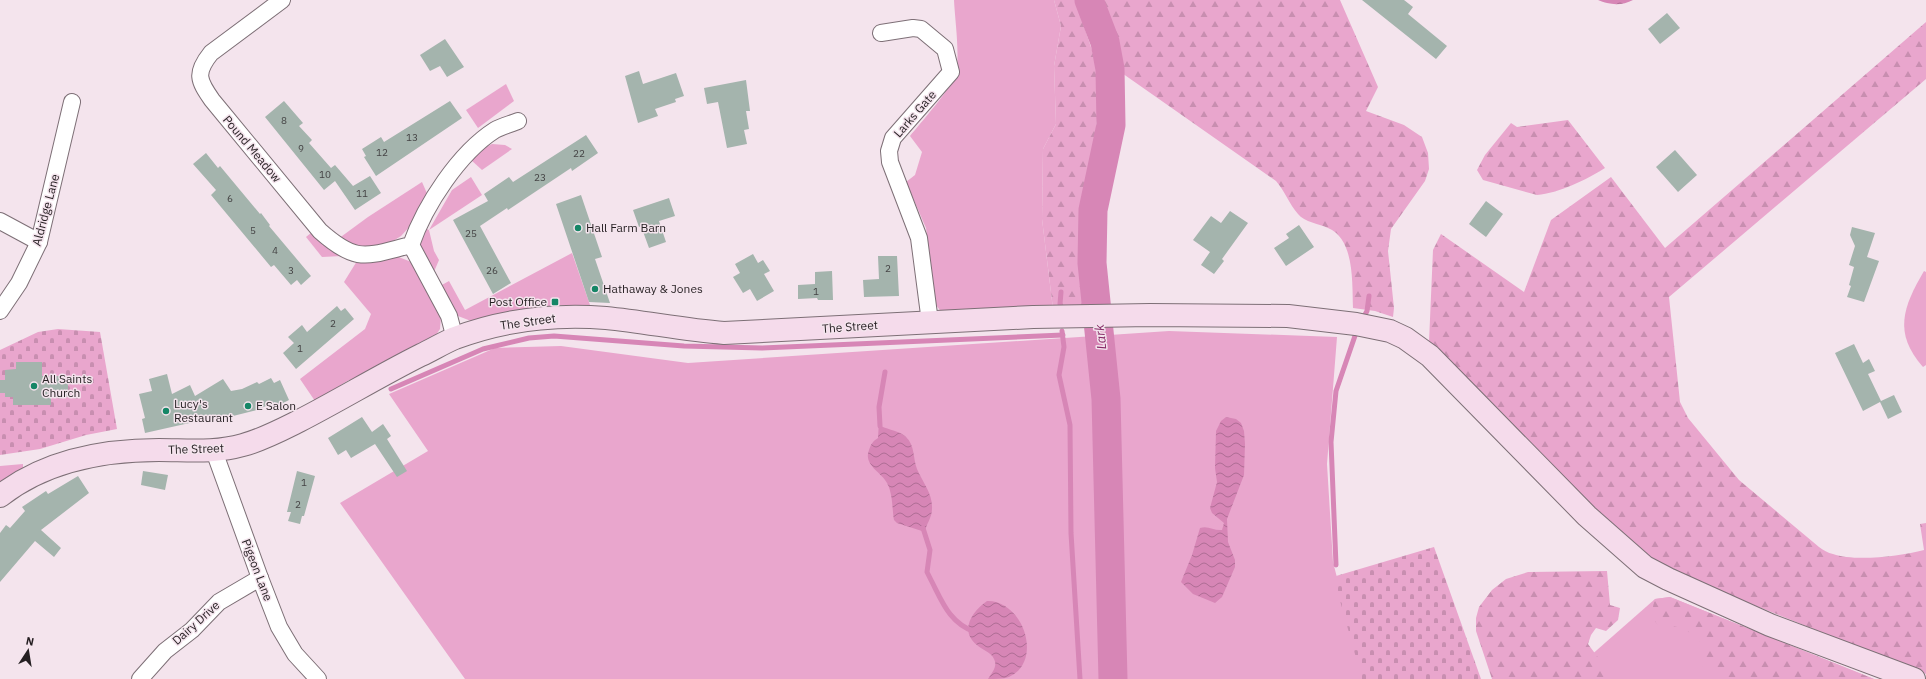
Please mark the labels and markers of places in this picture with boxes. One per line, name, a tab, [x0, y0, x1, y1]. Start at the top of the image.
place label: Hall Farm Barn	[586, 220, 666, 235]
marker: Hall Farm Barn	[573, 223, 583, 233]
place label: Hathaway & Jones	[603, 281, 703, 296]
marker: Hathaway & Jones	[590, 284, 600, 294]
place label: Post Office	[489, 294, 547, 309]
marker: Post Office	[550, 297, 560, 307]
place label: All Saints Church	[42, 371, 92, 400]
marker: All Saints Church	[29, 381, 39, 391]
place label: Lucy's Restaurant	[174, 396, 233, 425]
place label: E Salon	[256, 398, 296, 413]
marker: E Salon	[243, 401, 253, 411]
marker: Lucy's Restaurant	[161, 406, 171, 416]

